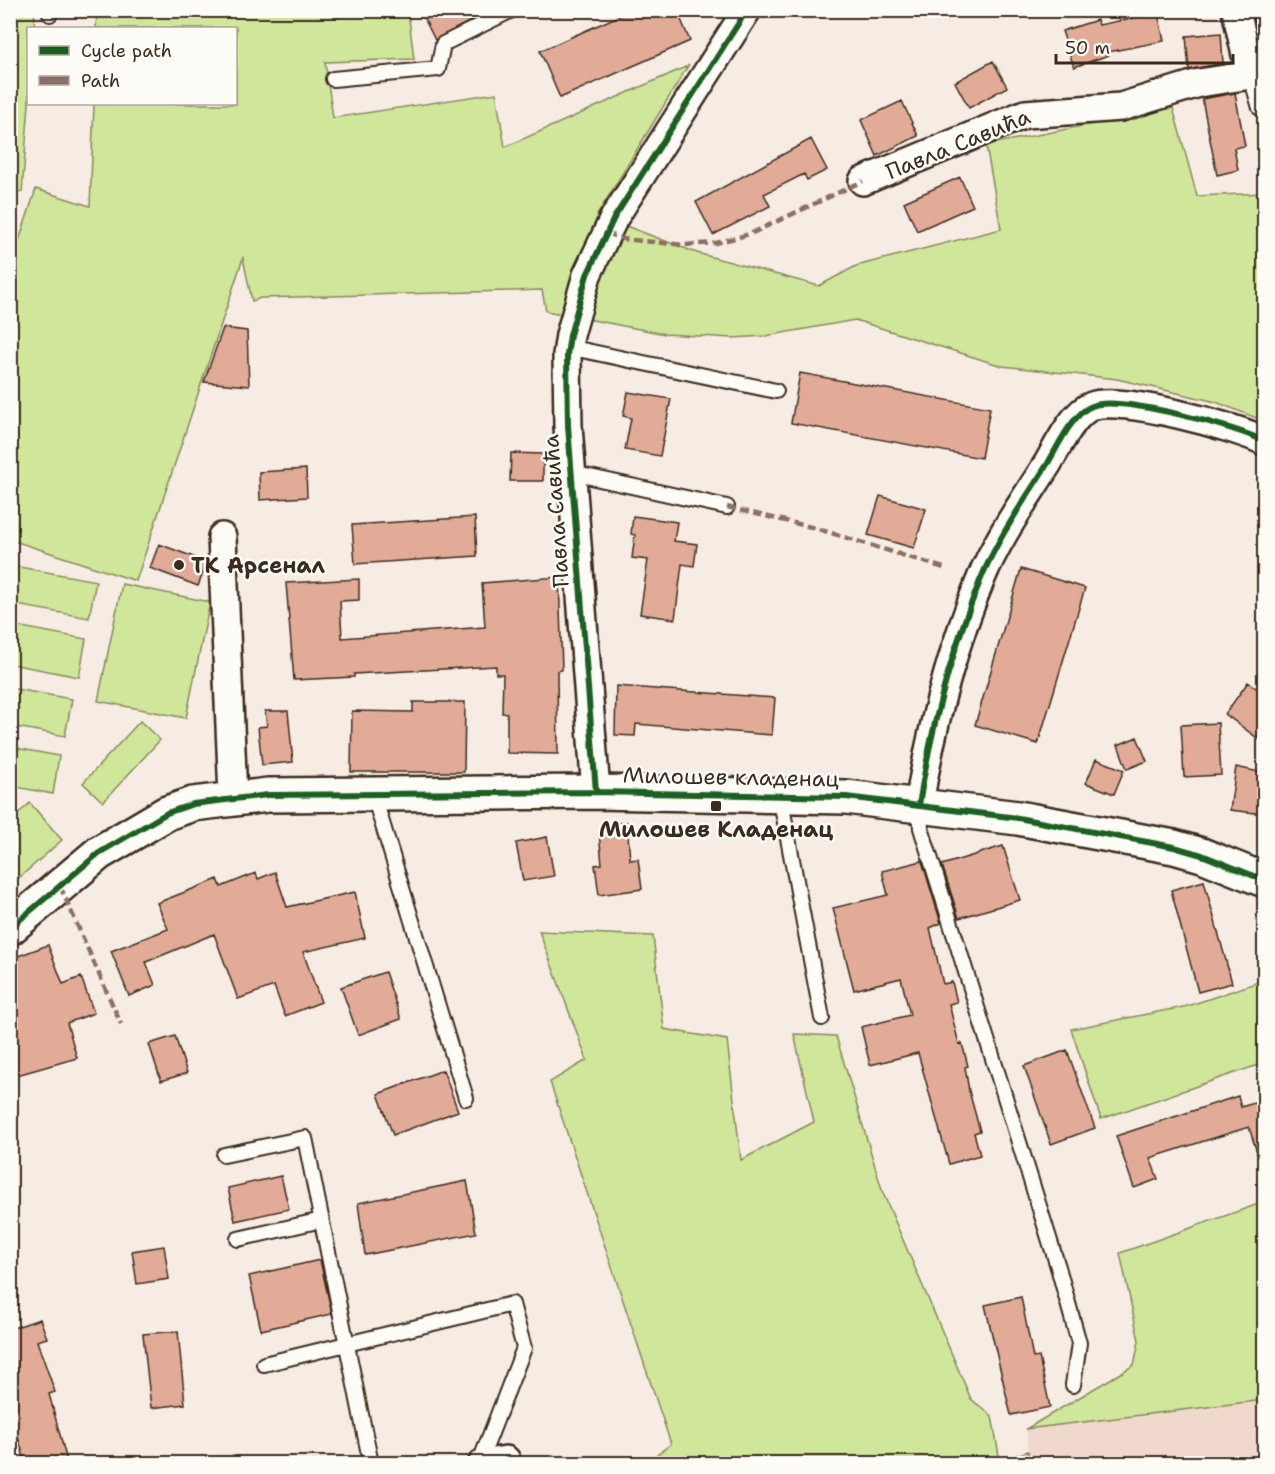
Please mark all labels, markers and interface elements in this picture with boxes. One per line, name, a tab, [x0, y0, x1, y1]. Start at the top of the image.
legend	[27, 27, 237, 105]
scale bar	[1056, 27, 1233, 65]
text: 50 m	[1065, 36, 1110, 60]
text: Cycle path	[81, 39, 172, 63]
text: Path	[81, 69, 120, 93]
street label: Павла Савића	[881, 102, 1035, 186]
street label: Павла Савића	[536, 433, 576, 589]
place label: ТК Арсенал	[191, 551, 326, 580]
marker: ТК Арсенал	[172, 558, 186, 572]
street label: Милошев кладенац	[623, 761, 840, 793]
marker: Милошев Кладенац	[709, 799, 723, 813]
place label: Милошев Кладенац	[599, 815, 833, 844]

